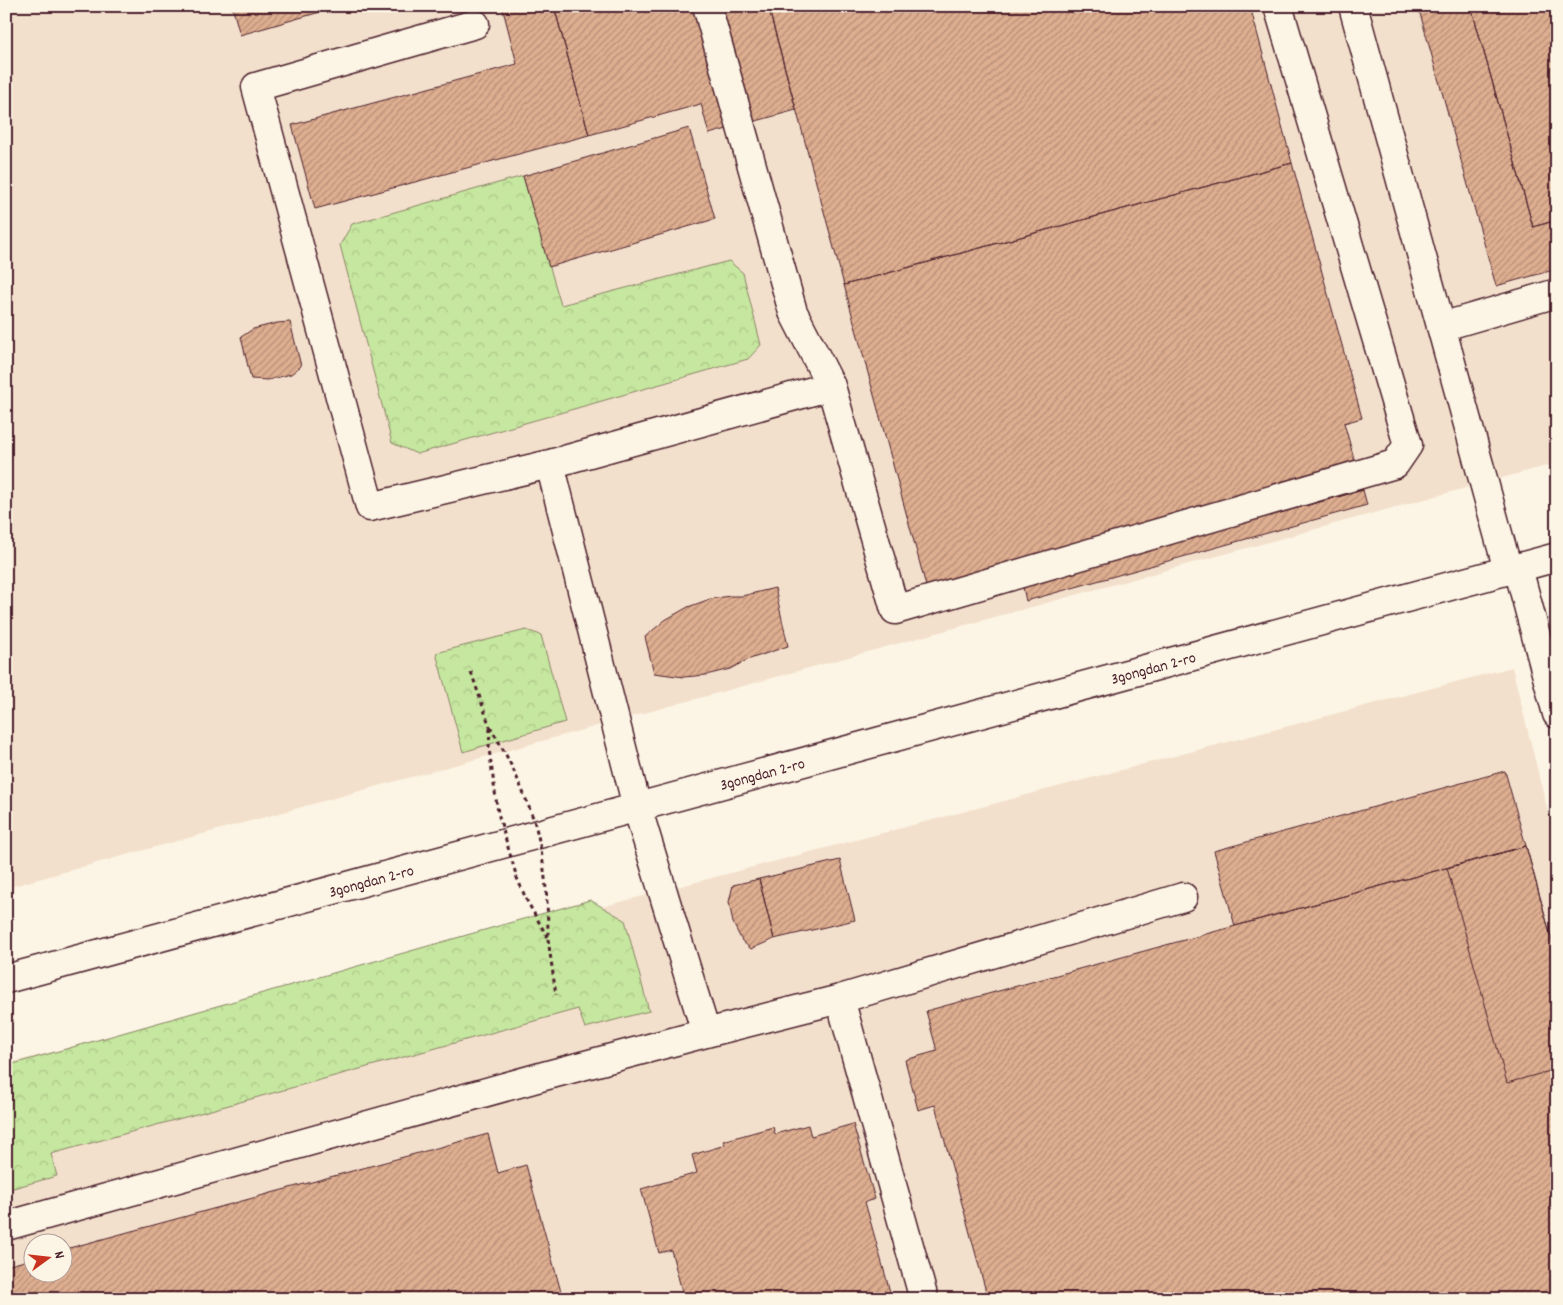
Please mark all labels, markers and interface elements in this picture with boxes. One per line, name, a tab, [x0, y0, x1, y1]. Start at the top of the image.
street label: 3gongdan 2-ro	[1109, 647, 1199, 692]
street label: 3gongdan 2-ro	[718, 753, 808, 798]
street label: 3gongdan 2-ro	[327, 860, 417, 905]
north arrow	[22, 1232, 72, 1282]
text: N	[48, 1249, 69, 1261]

